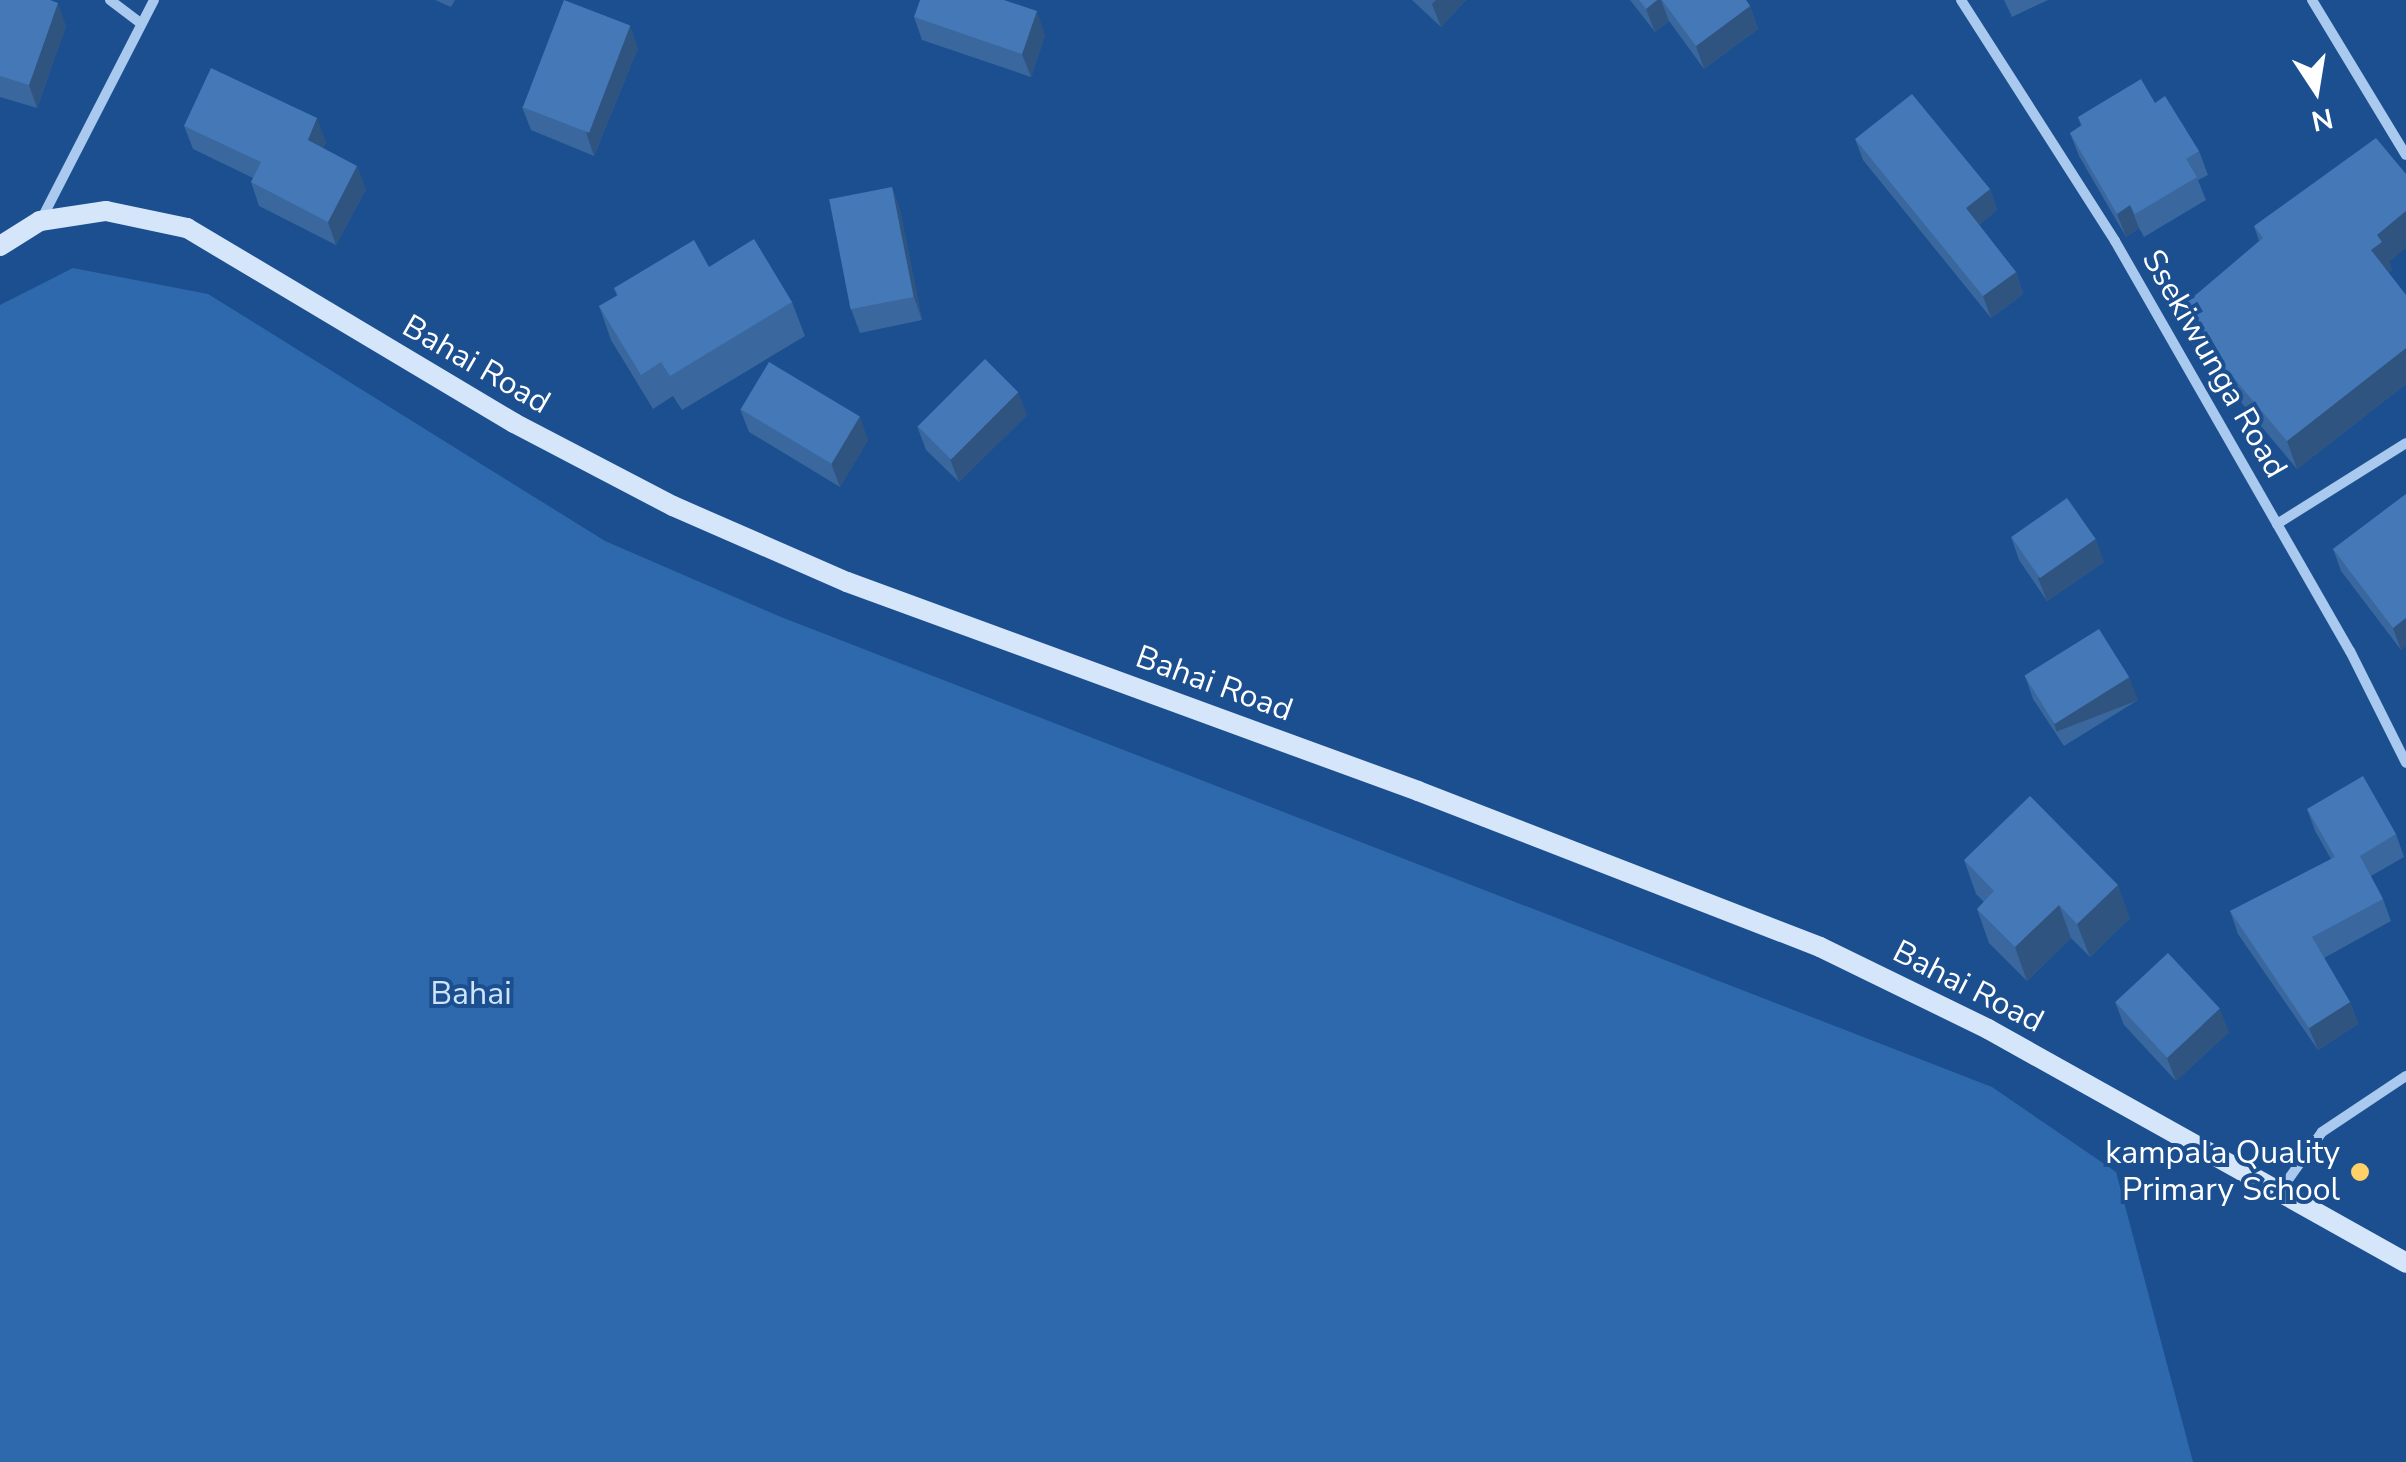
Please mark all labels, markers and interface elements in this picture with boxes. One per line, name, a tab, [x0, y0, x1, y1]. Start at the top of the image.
north arrow	[2266, 40, 2366, 140]
text: N	[2308, 99, 2336, 140]
street label: Ssekiwunga Road	[2133, 243, 2295, 485]
street label: Bahai Road	[395, 307, 557, 423]
street label: Bahai Road	[1130, 638, 1298, 730]
street label: Bahai Road	[1886, 933, 2050, 1041]
park label: Bahai	[430, 975, 512, 1013]
place label: kampala Quality Primary School	[2105, 1135, 2340, 1210]
marker: kampala Quality Primary School	[2349, 1161, 2371, 1183]

